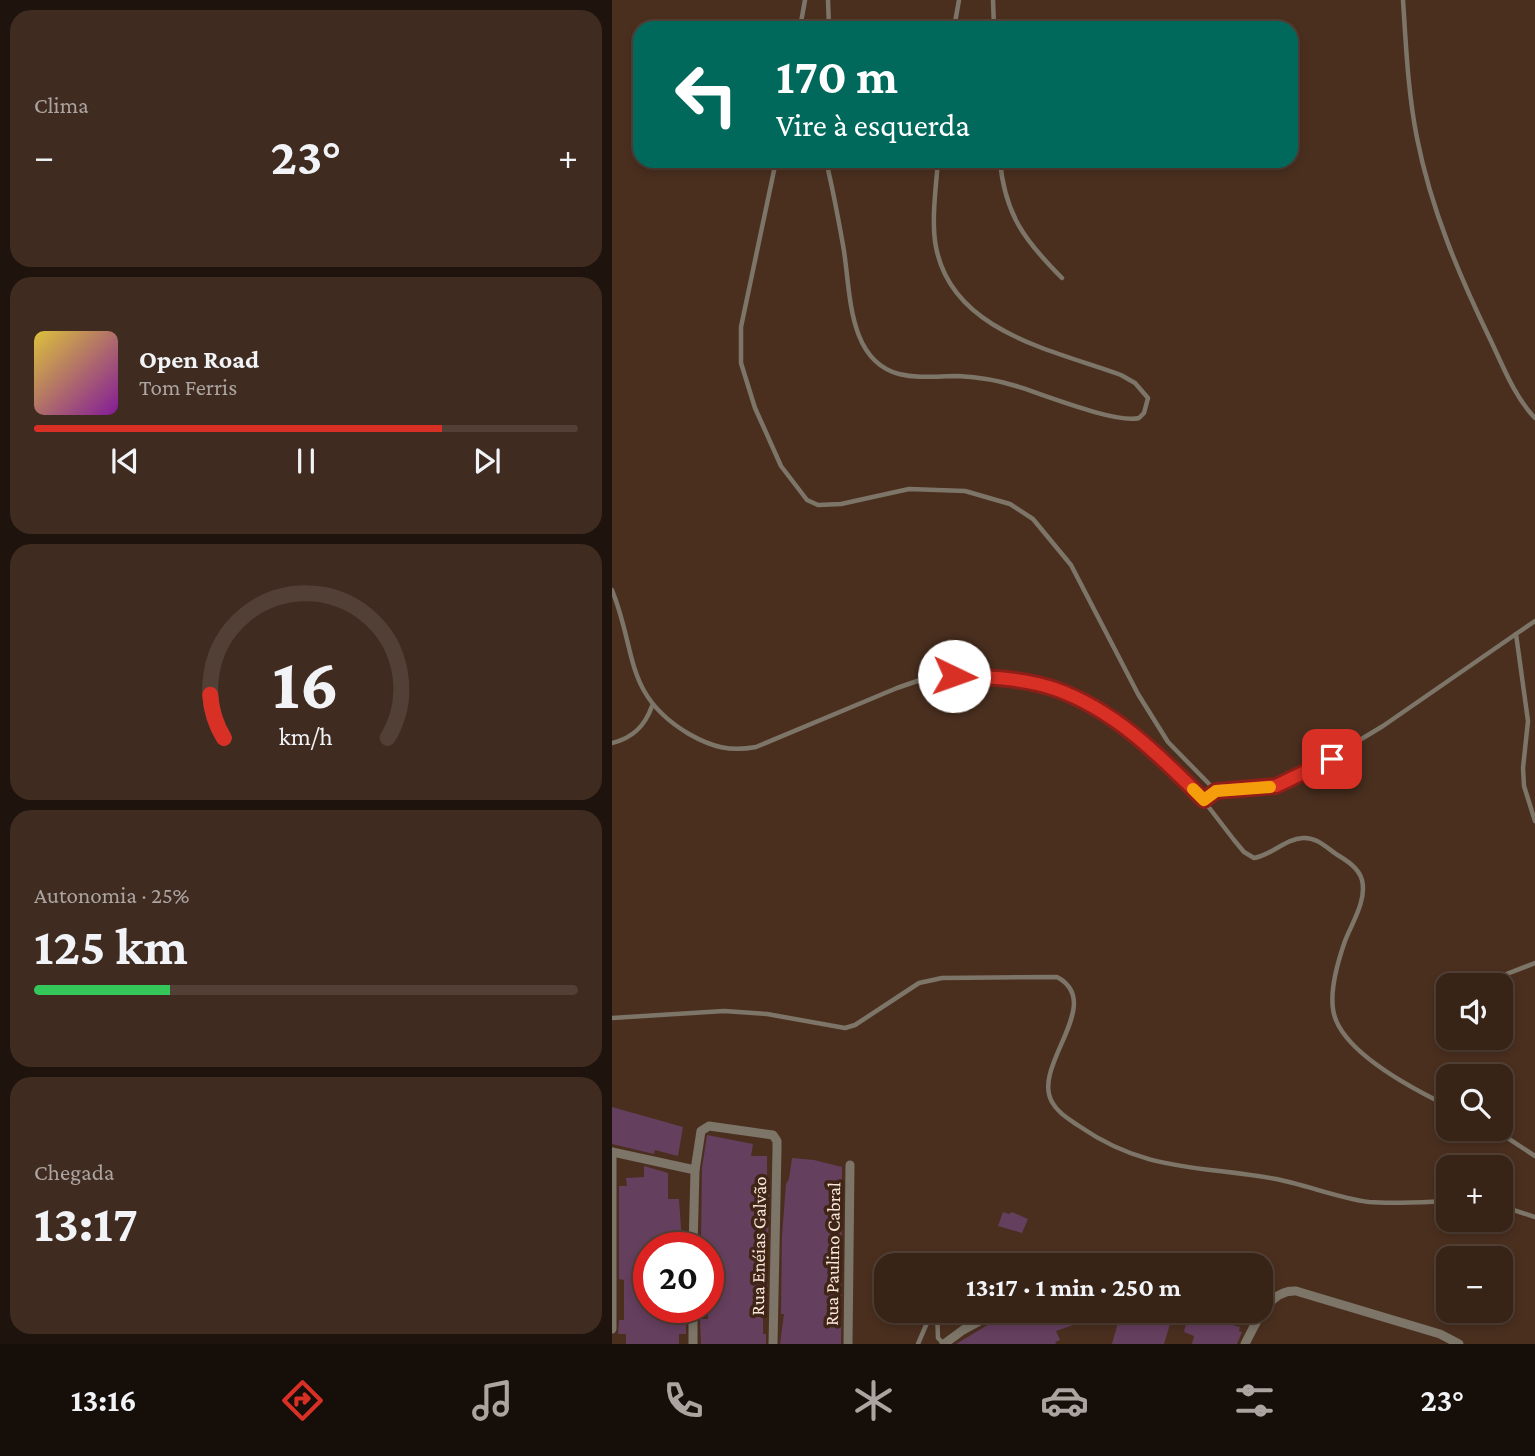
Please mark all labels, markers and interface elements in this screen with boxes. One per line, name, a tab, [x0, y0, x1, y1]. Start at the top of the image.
icon: left	[661, 49, 752, 140]
text: 170 m	[776, 49, 898, 104]
text: Clima	[34, 92, 89, 118]
text: Vire à esquerda	[776, 107, 970, 143]
text: 23°	[270, 127, 342, 185]
text: −	[34, 135, 54, 177]
text: +	[558, 135, 578, 177]
text: Open Road	[139, 345, 259, 374]
text: Tom Ferris	[139, 374, 237, 400]
icon: previous	[106, 442, 144, 480]
icon: pause	[287, 442, 325, 480]
icon: next	[468, 442, 506, 480]
position arrow	[917, 639, 991, 713]
text: 16	[273, 643, 339, 724]
text: km/h	[279, 723, 333, 750]
pin	[1302, 729, 1362, 789]
icon: arrive	[1313, 740, 1351, 778]
text: Autonomia · 25%	[34, 882, 190, 908]
text: 125 km	[34, 917, 188, 975]
map controls	[1436, 973, 1513, 1323]
button: sound	[1436, 973, 1513, 1050]
button: search	[1436, 1064, 1513, 1141]
button: +	[1436, 1155, 1513, 1232]
text: Chegada	[34, 1159, 114, 1185]
street label: Rua Enéias Galvão	[747, 1176, 770, 1316]
street label: Rua Paulino Cabral	[821, 1182, 844, 1326]
text: 13:17	[34, 1194, 138, 1252]
speed limit sign: 20	[633, 1232, 724, 1323]
button: −	[1436, 1246, 1513, 1323]
text: 13:17 · 1 min · 250 m	[966, 1273, 1181, 1302]
icon: directions	[278, 1376, 327, 1425]
icon: music	[468, 1376, 517, 1425]
icon: phone	[659, 1376, 708, 1425]
icon: climate	[849, 1376, 898, 1425]
icon: car	[1040, 1376, 1089, 1425]
icon: filters	[1230, 1376, 1279, 1425]
text: 13:16	[71, 1382, 137, 1418]
text: 23°	[1420, 1382, 1464, 1418]

